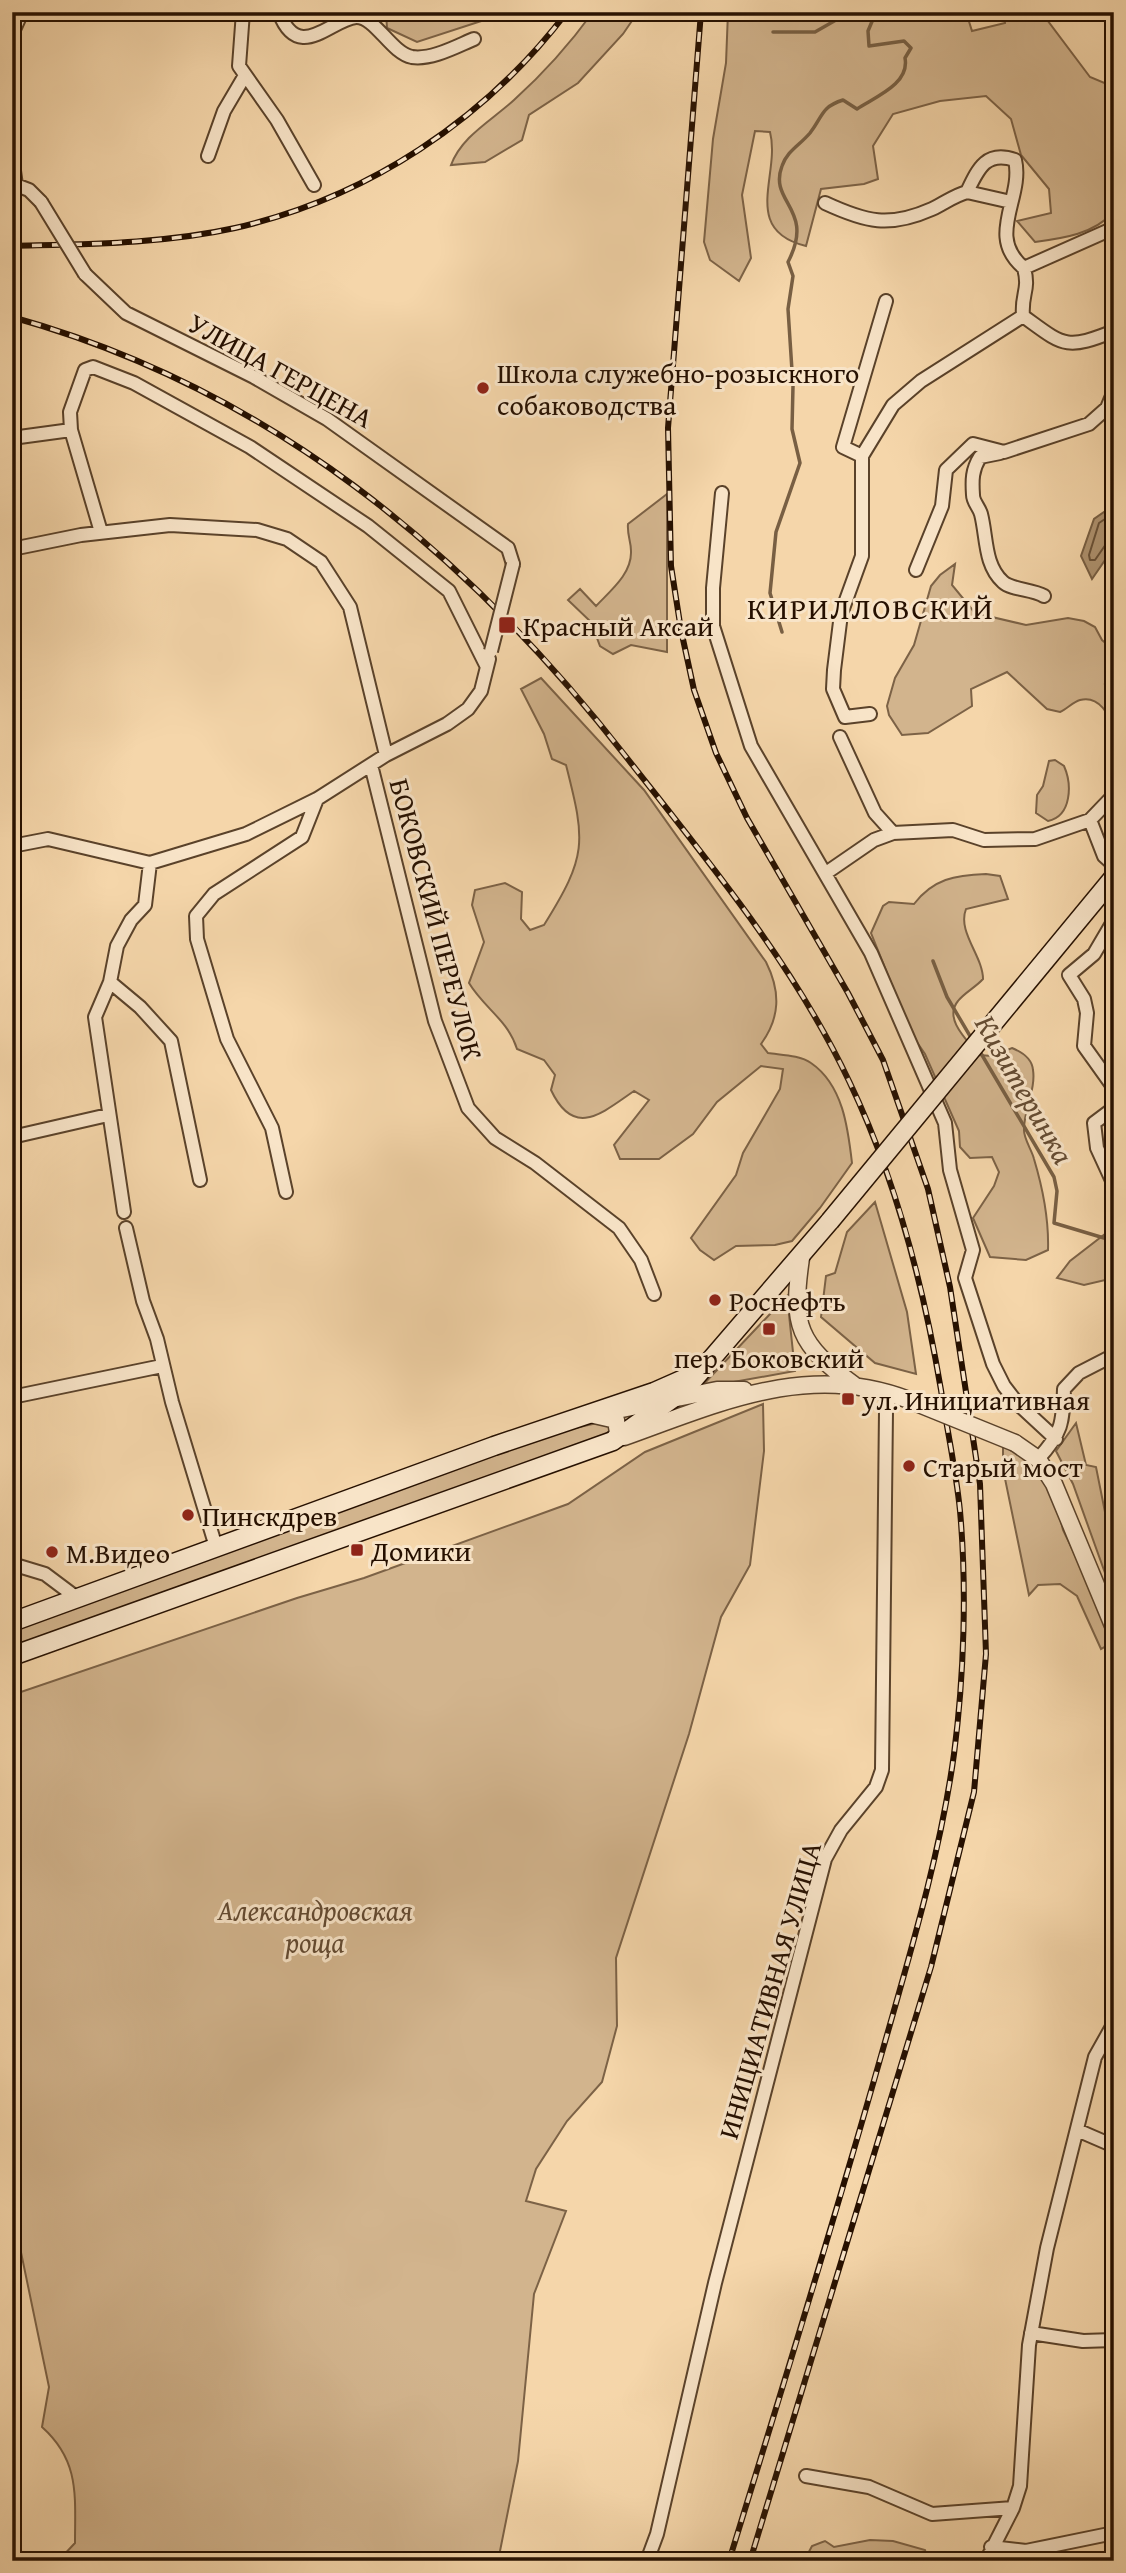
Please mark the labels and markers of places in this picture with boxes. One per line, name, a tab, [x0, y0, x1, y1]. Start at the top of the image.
place label: Школа служебно-розыскного собаководства	[497, 352, 859, 425]
marker: Школа служебно-розыскного собаководства	[475, 380, 491, 396]
place label: Красный Аксай	[523, 605, 714, 646]
marker: Красный Аксай	[497, 615, 517, 635]
place label: Роснефть	[729, 1280, 846, 1321]
marker: Роснефть	[707, 1292, 723, 1308]
marker: пер. Боковский	[761, 1321, 777, 1337]
place label: пер. Боковский	[674, 1337, 864, 1378]
place label: ул. Инициативная	[861, 1379, 1090, 1420]
marker: ул. Инициативная	[840, 1391, 856, 1407]
place label: Старый мост	[923, 1446, 1083, 1487]
marker: Старый мост	[901, 1458, 917, 1474]
place label: Пинскдрев	[202, 1495, 337, 1536]
marker: Пинскдрев	[180, 1507, 196, 1523]
place label: Домики	[370, 1530, 471, 1571]
place label: М.Видео	[66, 1532, 170, 1573]
marker: Домики	[349, 1542, 365, 1558]
marker: М.Видео	[44, 1544, 60, 1560]

